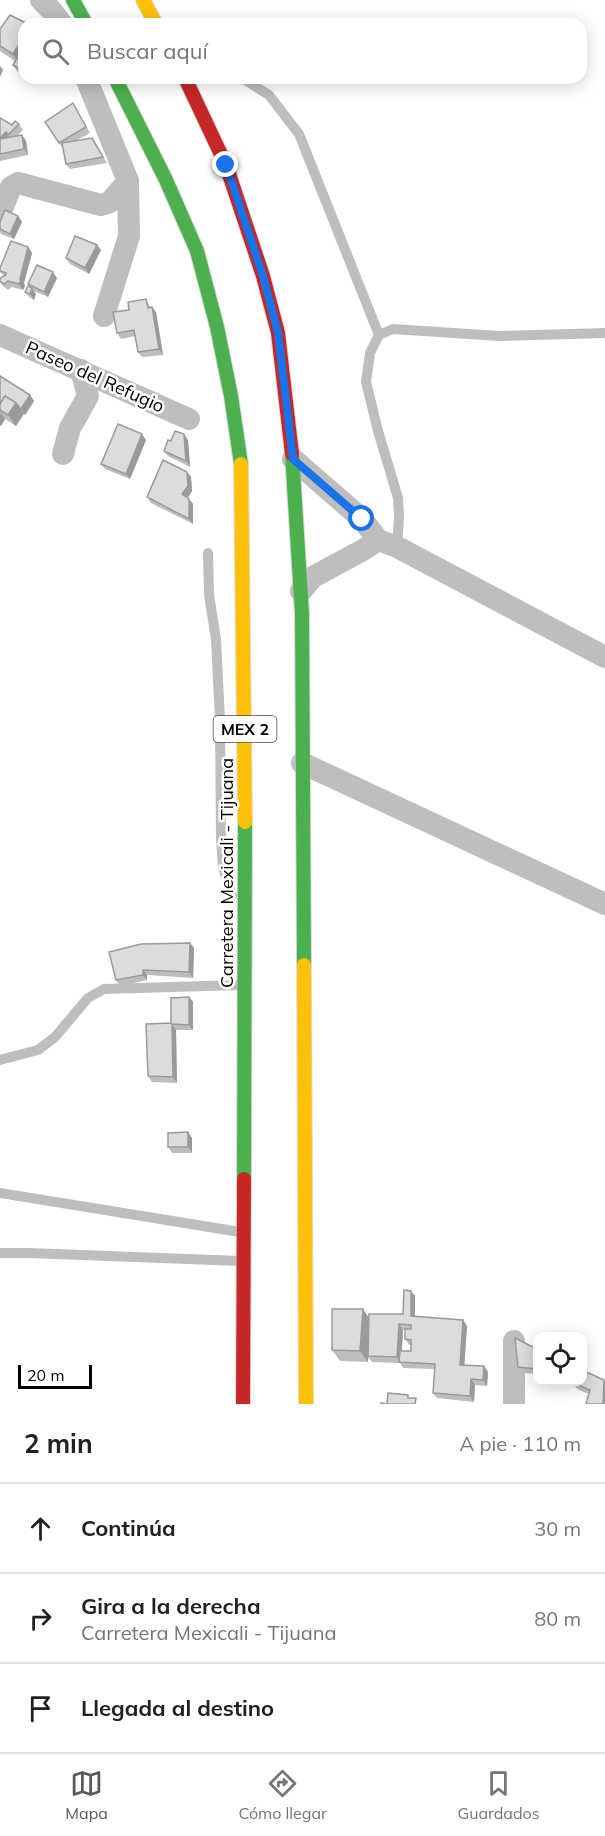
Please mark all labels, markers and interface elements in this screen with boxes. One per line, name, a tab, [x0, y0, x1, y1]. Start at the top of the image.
search box	[18, 18, 587, 84]
icon: search	[39, 35, 72, 68]
text: Buscar aquí	[87, 37, 208, 65]
route end	[212, 151, 238, 177]
street label: Paseo del Refugio	[22, 336, 168, 417]
route start	[348, 505, 374, 531]
road number: MEX 2	[214, 716, 276, 742]
street label: Carretera Mexicali - Tijuana	[215, 758, 238, 988]
map controls	[533, 1332, 587, 1386]
button: locate	[533, 1332, 587, 1386]
scale bar	[18, 1362, 92, 1390]
text: 20 m	[27, 1365, 64, 1385]
text: 2 min	[24, 1427, 93, 1460]
text: A pie · 110 m	[460, 1431, 581, 1456]
icon: ahead	[24, 1512, 57, 1545]
text: Continúa	[81, 1514, 176, 1542]
text: 30 m	[534, 1516, 581, 1541]
text: Gira a la derecha	[81, 1592, 261, 1620]
icon: right	[24, 1602, 57, 1635]
text: 80 m	[534, 1606, 581, 1631]
text: Carretera Mexicali - Tijuana	[81, 1620, 336, 1645]
icon: arrive	[24, 1692, 57, 1725]
text: Llegada al destino	[81, 1694, 274, 1722]
tab: Mapa	[65, 1767, 108, 1823]
tab: Cómo llegar	[239, 1767, 327, 1823]
tab: Guardados	[458, 1767, 540, 1823]

